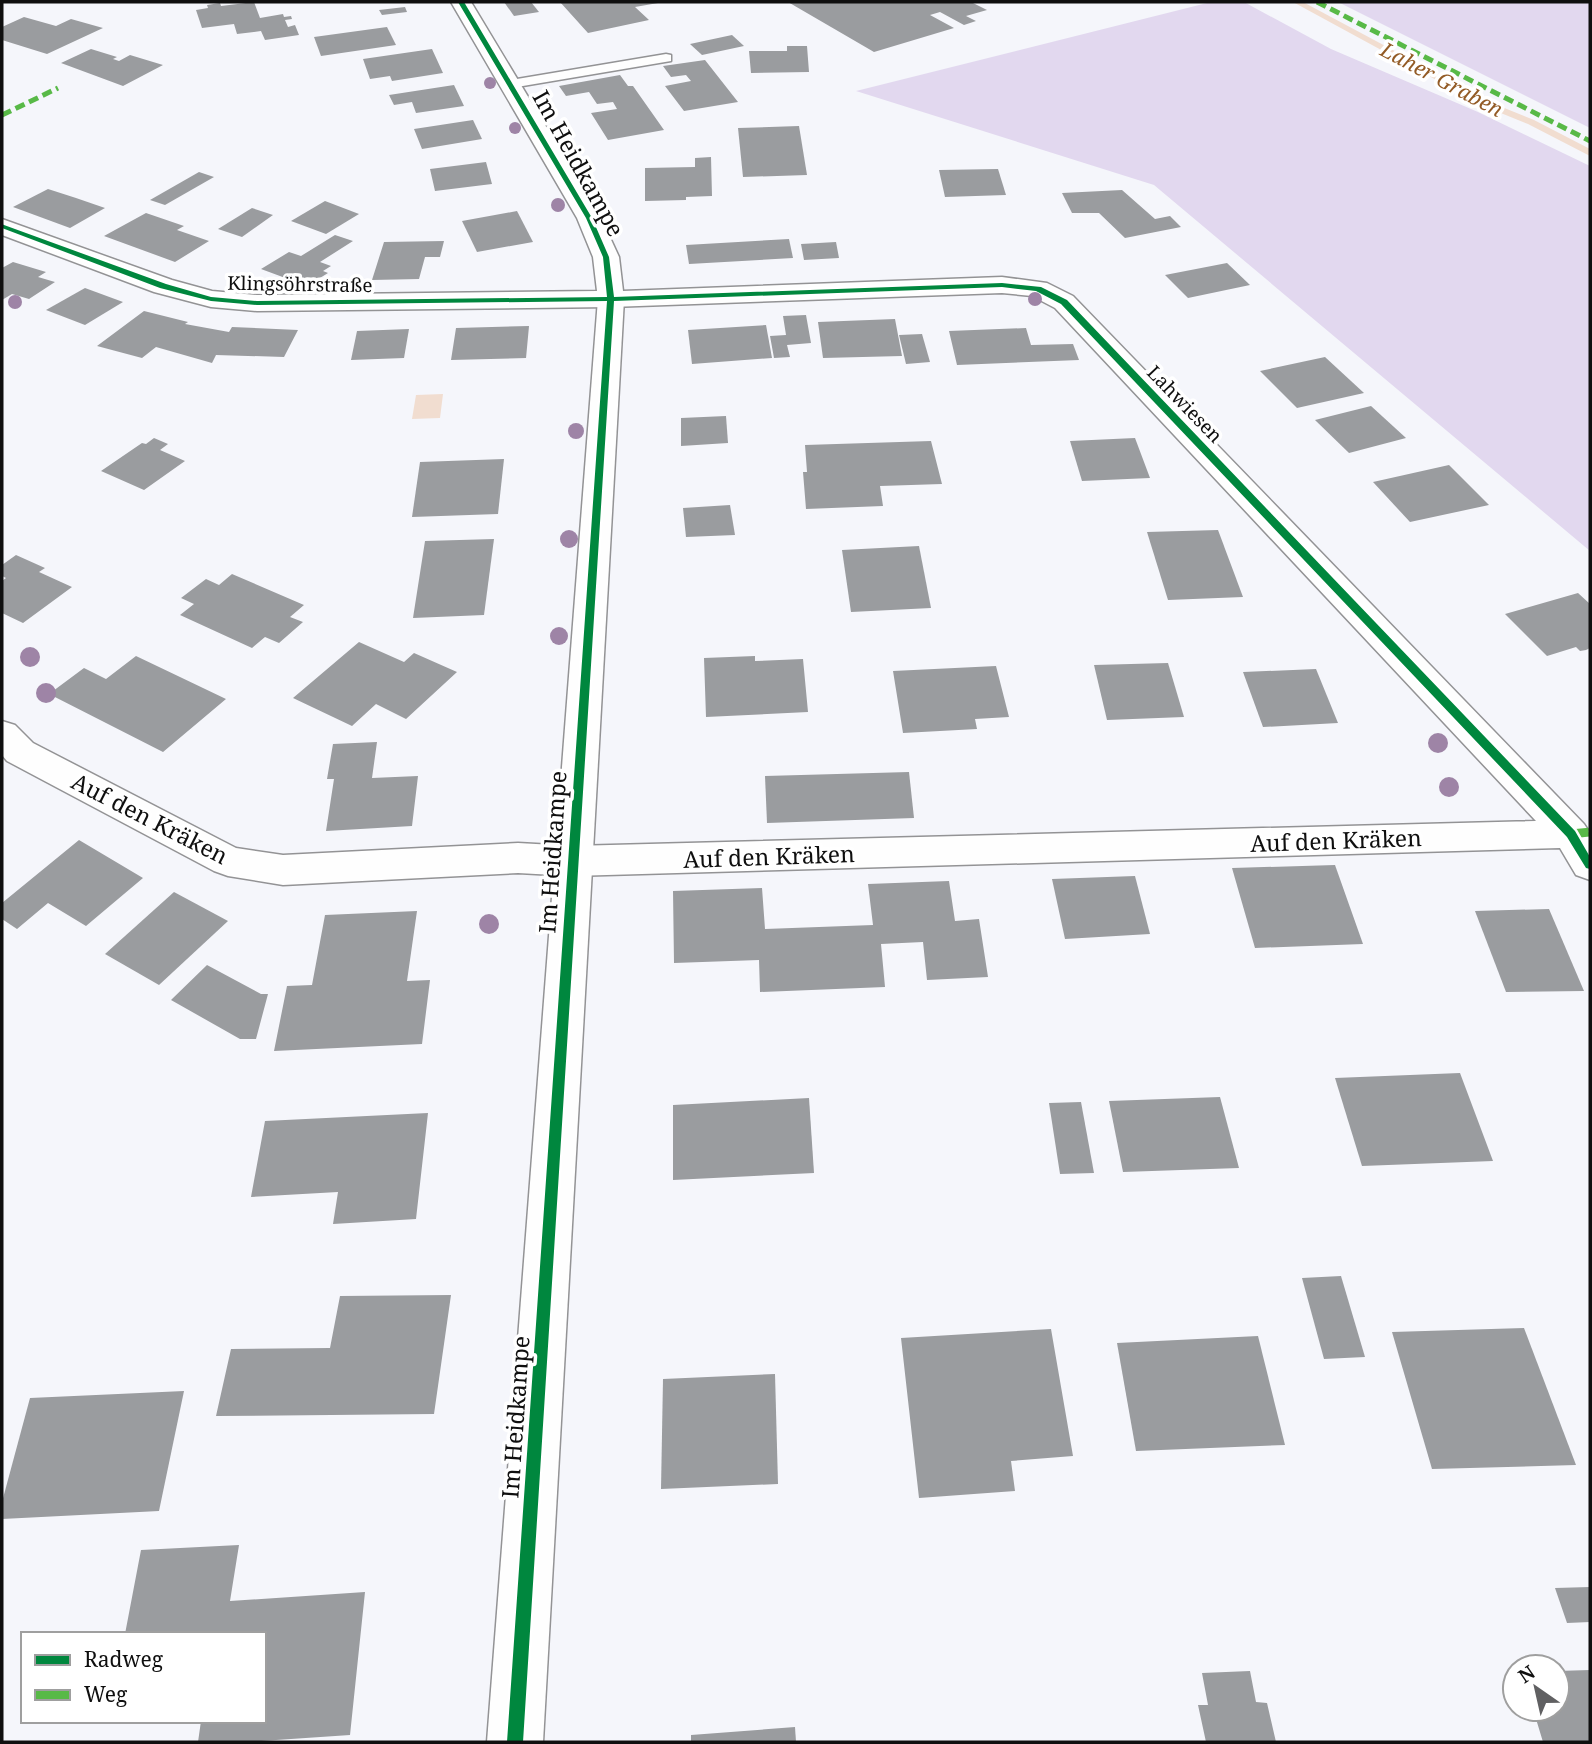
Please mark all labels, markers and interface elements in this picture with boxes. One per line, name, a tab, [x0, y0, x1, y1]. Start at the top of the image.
water label: Laher Graben	[1375, 35, 1508, 123]
street label: Im Heidkampe	[526, 84, 632, 242]
street label: Klingsöhrstraße	[227, 270, 373, 298]
street label: Lahwiesen	[1142, 360, 1228, 448]
street label: Auf den Kräken	[66, 765, 234, 871]
street label: Im Heidkampe	[530, 770, 574, 934]
street label: Auf den Kräken	[1250, 821, 1422, 859]
street label: Auf den Kräken	[683, 837, 855, 875]
street label: Im Heidkampe	[493, 1335, 537, 1499]
legend	[21, 1632, 266, 1723]
text: Radweg	[84, 1645, 164, 1673]
north arrow	[1501, 1653, 1571, 1723]
text: N	[1513, 1659, 1540, 1689]
text: Weg	[84, 1680, 128, 1708]

